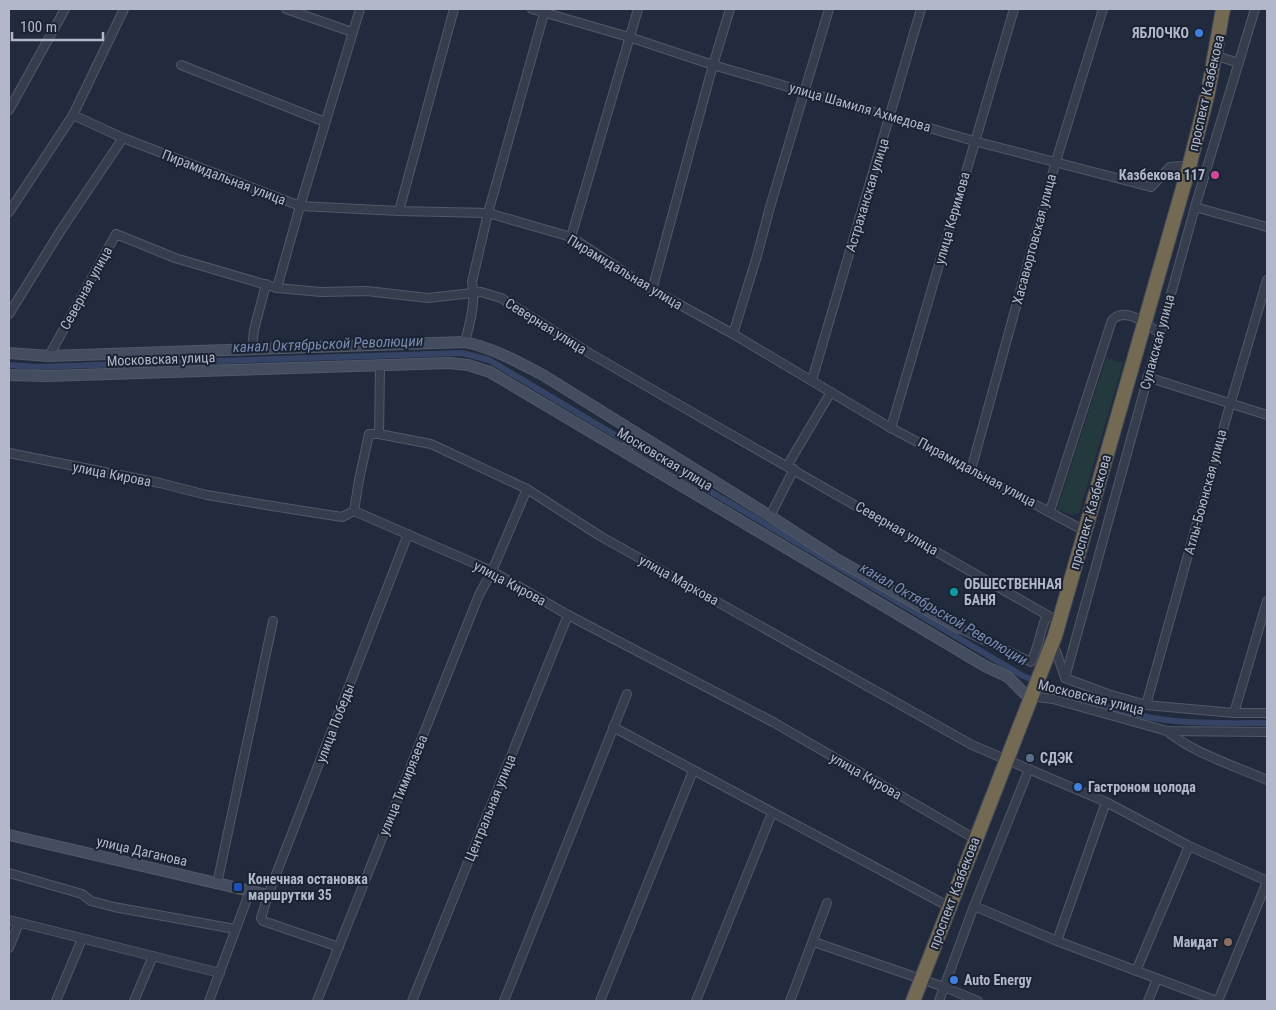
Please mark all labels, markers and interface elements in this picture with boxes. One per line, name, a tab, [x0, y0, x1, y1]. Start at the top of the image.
scale bar	[12, 10, 104, 42]
text: 100 m	[20, 18, 57, 36]
place label: ЯБЛОЧКО	[1131, 25, 1189, 41]
marker: ЯБЛОЧКО	[1193, 27, 1205, 39]
street label: проспект Казбекова	[1185, 33, 1227, 153]
street label: улица Шамиля Ахмедова	[787, 79, 933, 135]
street label: Астраханская улица	[842, 136, 892, 254]
street label: Пирамидальная улица	[160, 146, 288, 208]
place label: Казбекова 117	[1119, 167, 1205, 183]
marker: Казбекова 117	[1209, 169, 1221, 181]
street label: улица Керимова	[931, 170, 973, 266]
street label: Хасавюртовская улица	[1009, 172, 1059, 306]
street label: Пирамидальная улица	[565, 231, 685, 313]
street label: Северная улица	[57, 244, 115, 332]
street label: Сулакская улица	[1137, 293, 1177, 391]
street label: Северная улица	[502, 295, 590, 357]
water label: канал Октябрьской Революции	[233, 332, 423, 356]
street label: Московская улица	[107, 349, 215, 369]
street label: Московская улица	[614, 424, 716, 494]
street label: Атлы-Боюнская улица	[1181, 428, 1229, 556]
street label: Пирамидальная улица	[915, 434, 1039, 510]
street label: проспект Казбекова	[1066, 453, 1114, 571]
street label: улица Кирова	[71, 459, 153, 489]
street label: Северная улица	[853, 498, 941, 558]
street label: улица Маркова	[636, 552, 722, 608]
street label: улица Кирова	[471, 557, 549, 609]
water label: канал Октябрьской Революции	[857, 559, 1031, 669]
place label: ОБШЕСТВЕННАЯ БАНЯ	[964, 576, 1062, 608]
marker: ОБШЕСТВЕННАЯ БАНЯ	[948, 586, 960, 598]
street label: Московская улица	[1036, 676, 1146, 718]
street label: улица Победы	[313, 681, 357, 765]
street label: улица Тимирязева	[376, 732, 430, 838]
street label: улица Кирова	[828, 749, 904, 803]
place label: СДЭК	[1040, 750, 1073, 766]
street label: Центральная улица	[461, 752, 519, 864]
marker: СДЭК	[1024, 752, 1036, 764]
place label: Гастроном цолода	[1088, 779, 1196, 795]
marker: Гастроном цолода	[1072, 781, 1084, 793]
street label: улица Даганова	[95, 833, 189, 869]
street label: проспект Казбекова	[925, 835, 983, 951]
place label: Конечная остановка маршрутки 35	[248, 871, 368, 903]
marker: Конечная остановка маршрутки 35	[232, 881, 244, 893]
place label: Маидат	[1173, 934, 1219, 950]
marker: Маидат	[1222, 936, 1234, 948]
place label: Auto Energy	[964, 972, 1032, 988]
marker: Auto Energy	[948, 974, 960, 986]

